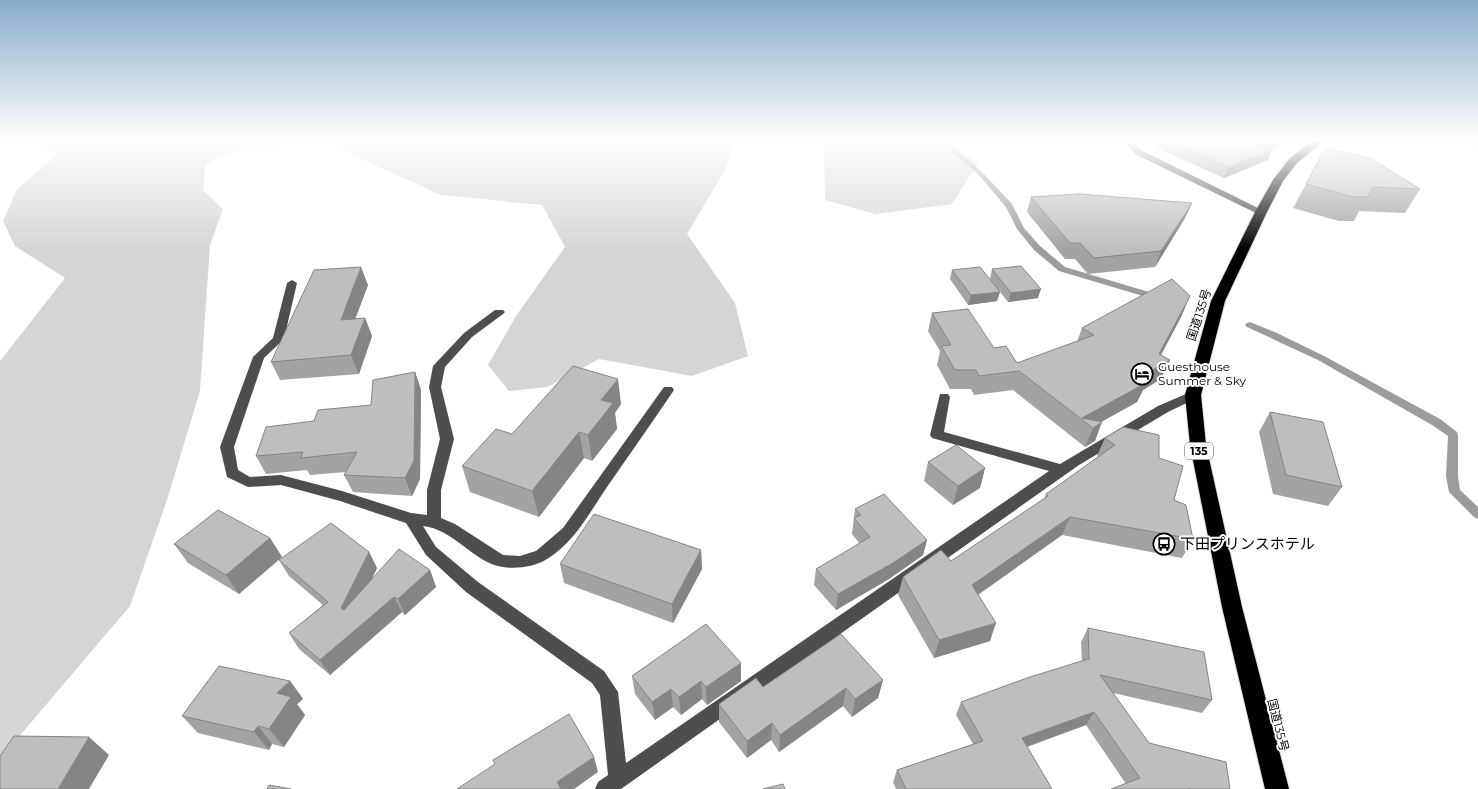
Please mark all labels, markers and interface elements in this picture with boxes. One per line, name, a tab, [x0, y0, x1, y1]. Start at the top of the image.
street label: 国道135号	[1183, 287, 1214, 343]
place label: Guesthouse Summer & Sky	[1158, 359, 1247, 388]
hotel icon: Guesthouse Summer & Sky	[1130, 362, 1154, 386]
road number: 135	[1185, 442, 1213, 460]
bus stop icon: 下田プリンスホテル	[1152, 532, 1176, 556]
place label: 下田プリンスホテル	[1180, 534, 1315, 553]
street label: 国道135号	[1265, 697, 1292, 753]

